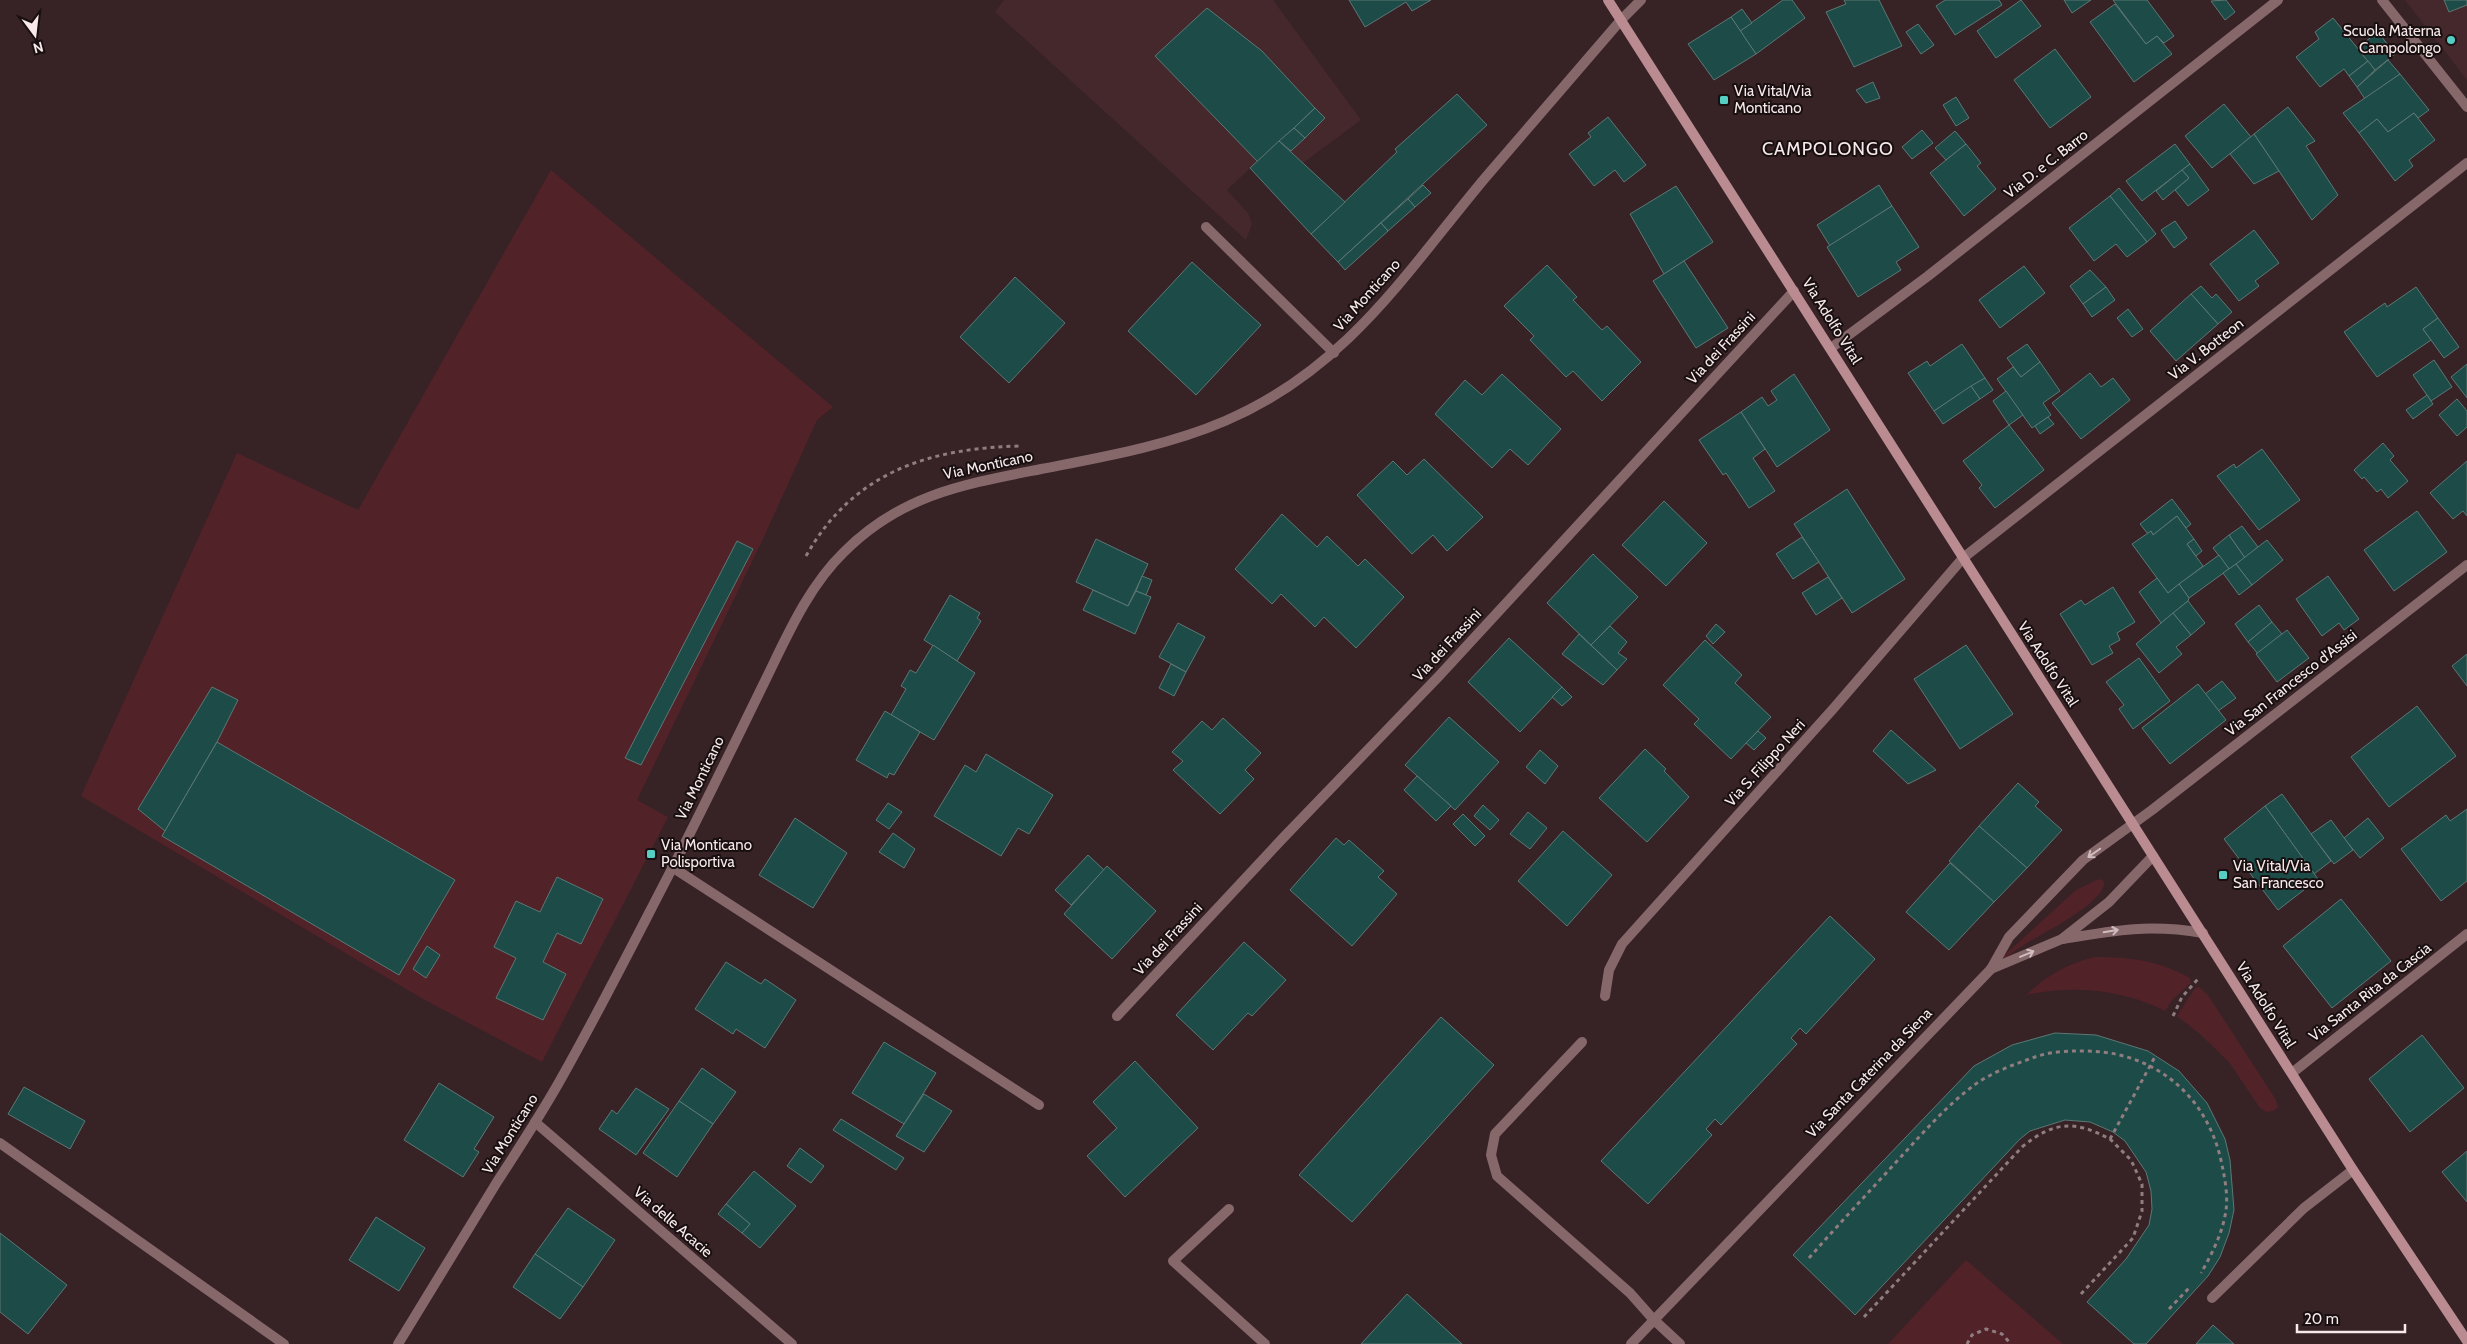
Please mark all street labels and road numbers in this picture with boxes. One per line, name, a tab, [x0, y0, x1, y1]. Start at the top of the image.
street label: Via D. e C. Barro	[2001, 126, 2091, 202]
street label: Via Monticano	[1330, 255, 1404, 335]
street label: Via Adolfo Vital	[1798, 275, 1866, 368]
street label: Via dei Frassini	[1683, 308, 1759, 388]
street label: Via V. Botteon	[2165, 314, 2247, 384]
street label: Via Monticano	[942, 447, 1034, 483]
street label: Via dei Frassini	[1409, 605, 1485, 685]
street label: Via Adolfo Vital	[2014, 618, 2082, 710]
street label: Via San Francesco d'Assisi	[2222, 626, 2360, 740]
street label: Via S. Filippo Neri	[1721, 716, 1809, 810]
street label: Via Monticano	[672, 733, 728, 823]
street label: Via dei Frassini	[1130, 899, 1206, 979]
street label: Via Santa Rita da Cascia	[2305, 938, 2435, 1045]
street label: Via Adolfo Vital	[2232, 959, 2300, 1052]
street label: Via Santa Caterina da Siena	[1802, 1004, 1936, 1142]
street label: Via Monticano	[478, 1091, 542, 1177]
street label: Via delle Acacie	[630, 1183, 716, 1261]

